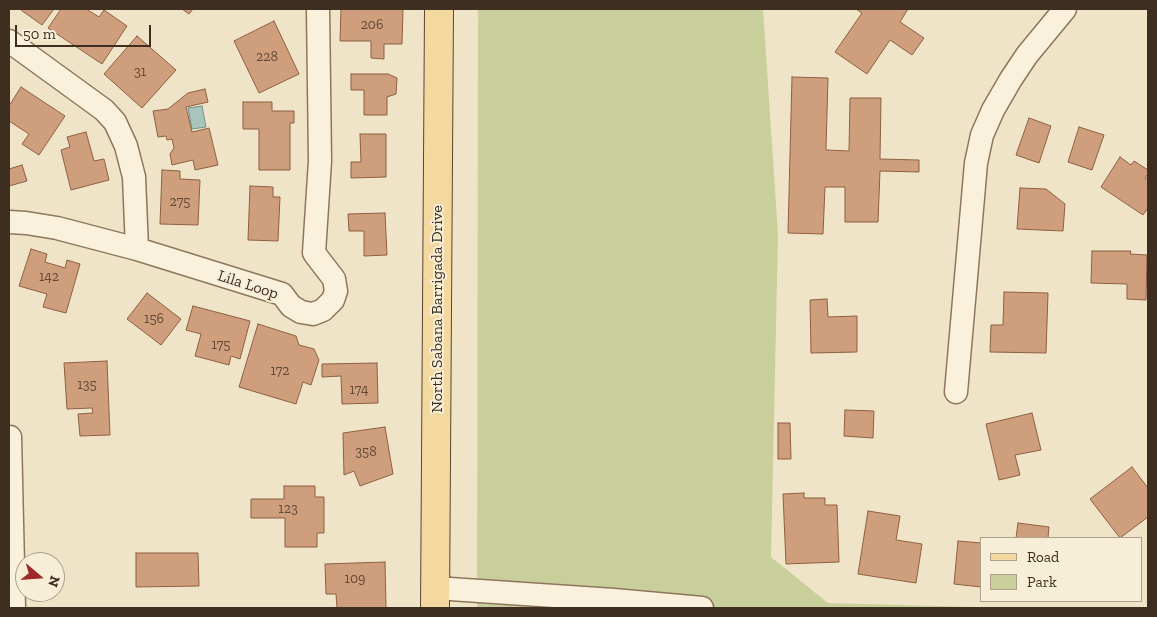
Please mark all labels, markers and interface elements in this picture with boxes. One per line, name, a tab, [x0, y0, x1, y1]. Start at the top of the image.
scale bar	[18, 15, 154, 47]
house number: 206	[361, 17, 383, 33]
text: 50 m	[23, 25, 56, 43]
house number: 228	[256, 49, 278, 65]
house number: 31	[134, 64, 146, 80]
house number: 275	[170, 194, 190, 210]
street label: North Sabana Barrigada Drive	[427, 205, 447, 413]
street label: Lila Loop	[215, 266, 281, 304]
house number: 142	[39, 269, 59, 285]
house number: 156	[144, 311, 164, 327]
house number: 175	[212, 337, 230, 353]
house number: 172	[271, 363, 289, 379]
house number: 135	[77, 377, 97, 393]
house number: 174	[350, 382, 368, 398]
house number: 358	[355, 444, 377, 460]
house number: 123	[278, 501, 298, 517]
legend	[980, 537, 1142, 602]
text: Road	[1027, 548, 1059, 566]
north arrow	[15, 552, 65, 602]
house number: 109	[345, 571, 365, 587]
text: Park	[1027, 573, 1057, 591]
text: N	[44, 574, 64, 589]

